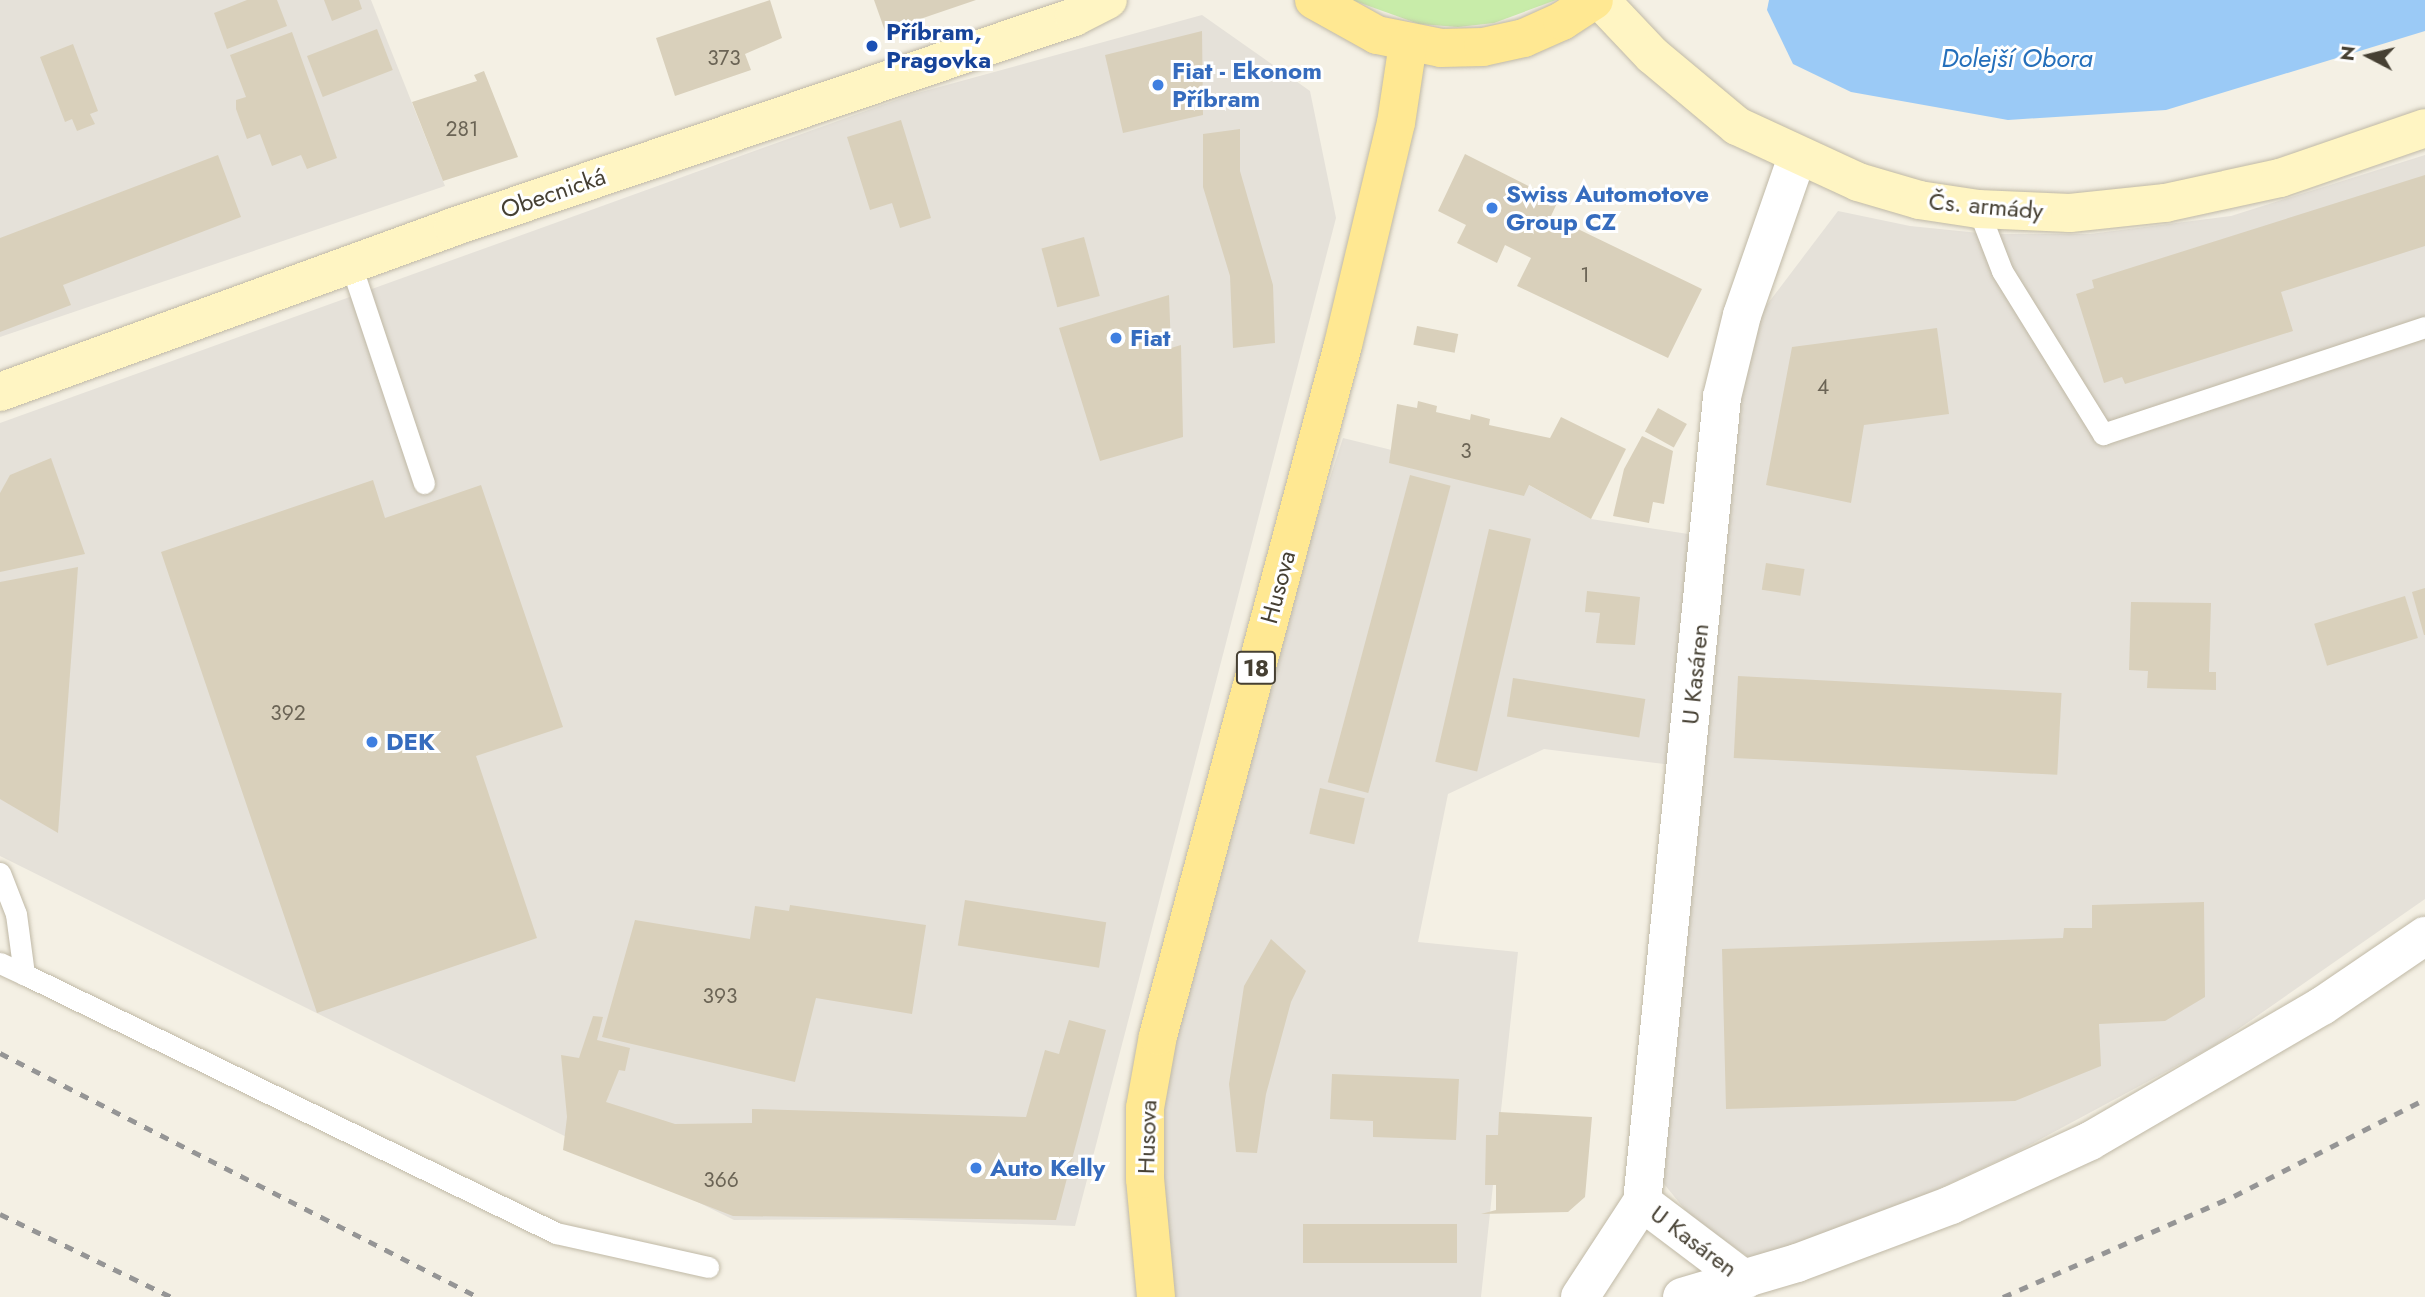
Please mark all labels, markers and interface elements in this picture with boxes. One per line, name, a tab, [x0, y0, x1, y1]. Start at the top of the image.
place label: Příbram, Pragovka	[886, 18, 991, 74]
north arrow	[2334, 21, 2404, 91]
marker: Příbram, Pragovka	[864, 38, 880, 54]
water label: Dolejší Obora	[1941, 43, 2093, 75]
text: N	[2333, 44, 2362, 63]
house number: 373	[707, 45, 741, 71]
place label: Fiat - Ekonom Příbram	[1172, 57, 1322, 113]
marker: Fiat - Ekonom Příbram	[1150, 77, 1166, 93]
house number: 281	[446, 116, 478, 142]
street label: Obecnická	[497, 162, 609, 224]
place label: Swiss Automotove Group CZ	[1506, 180, 1709, 236]
street label: Čs. armády	[1928, 187, 2044, 225]
marker: Swiss Automotove Group CZ	[1484, 200, 1500, 216]
house number: 1	[1580, 262, 1590, 288]
place label: Fiat	[1130, 324, 1170, 352]
marker: Fiat	[1108, 330, 1124, 346]
house number: 4	[1817, 374, 1829, 400]
house number: 3	[1460, 438, 1472, 464]
street label: Husova	[1254, 547, 1302, 627]
street label: U Kasáren	[1675, 622, 1715, 726]
road number: 18	[1235, 648, 1277, 688]
house number: 392	[270, 700, 306, 726]
place label: DEK	[386, 728, 435, 756]
marker: DEK	[364, 734, 380, 750]
house number: 393	[702, 983, 738, 1009]
street label: Husova	[1131, 1099, 1163, 1175]
place label: Auto Kelly	[990, 1154, 1105, 1182]
marker: Auto Kelly	[968, 1160, 984, 1176]
house number: 366	[703, 1167, 739, 1193]
street label: U Kasáren	[1645, 1199, 1743, 1283]

